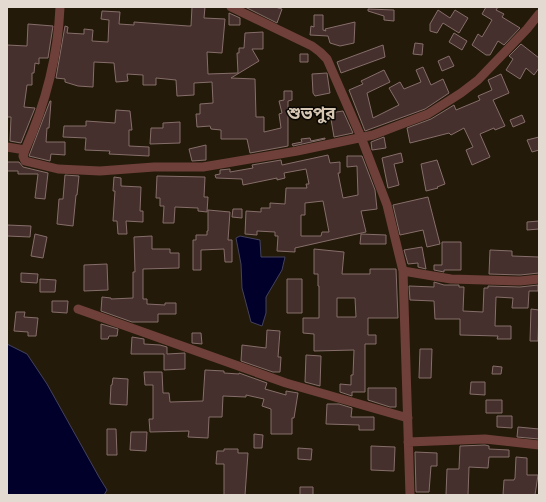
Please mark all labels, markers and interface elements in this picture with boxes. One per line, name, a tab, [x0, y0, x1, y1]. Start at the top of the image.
district label: শুভপুর	[286, 102, 336, 124]

